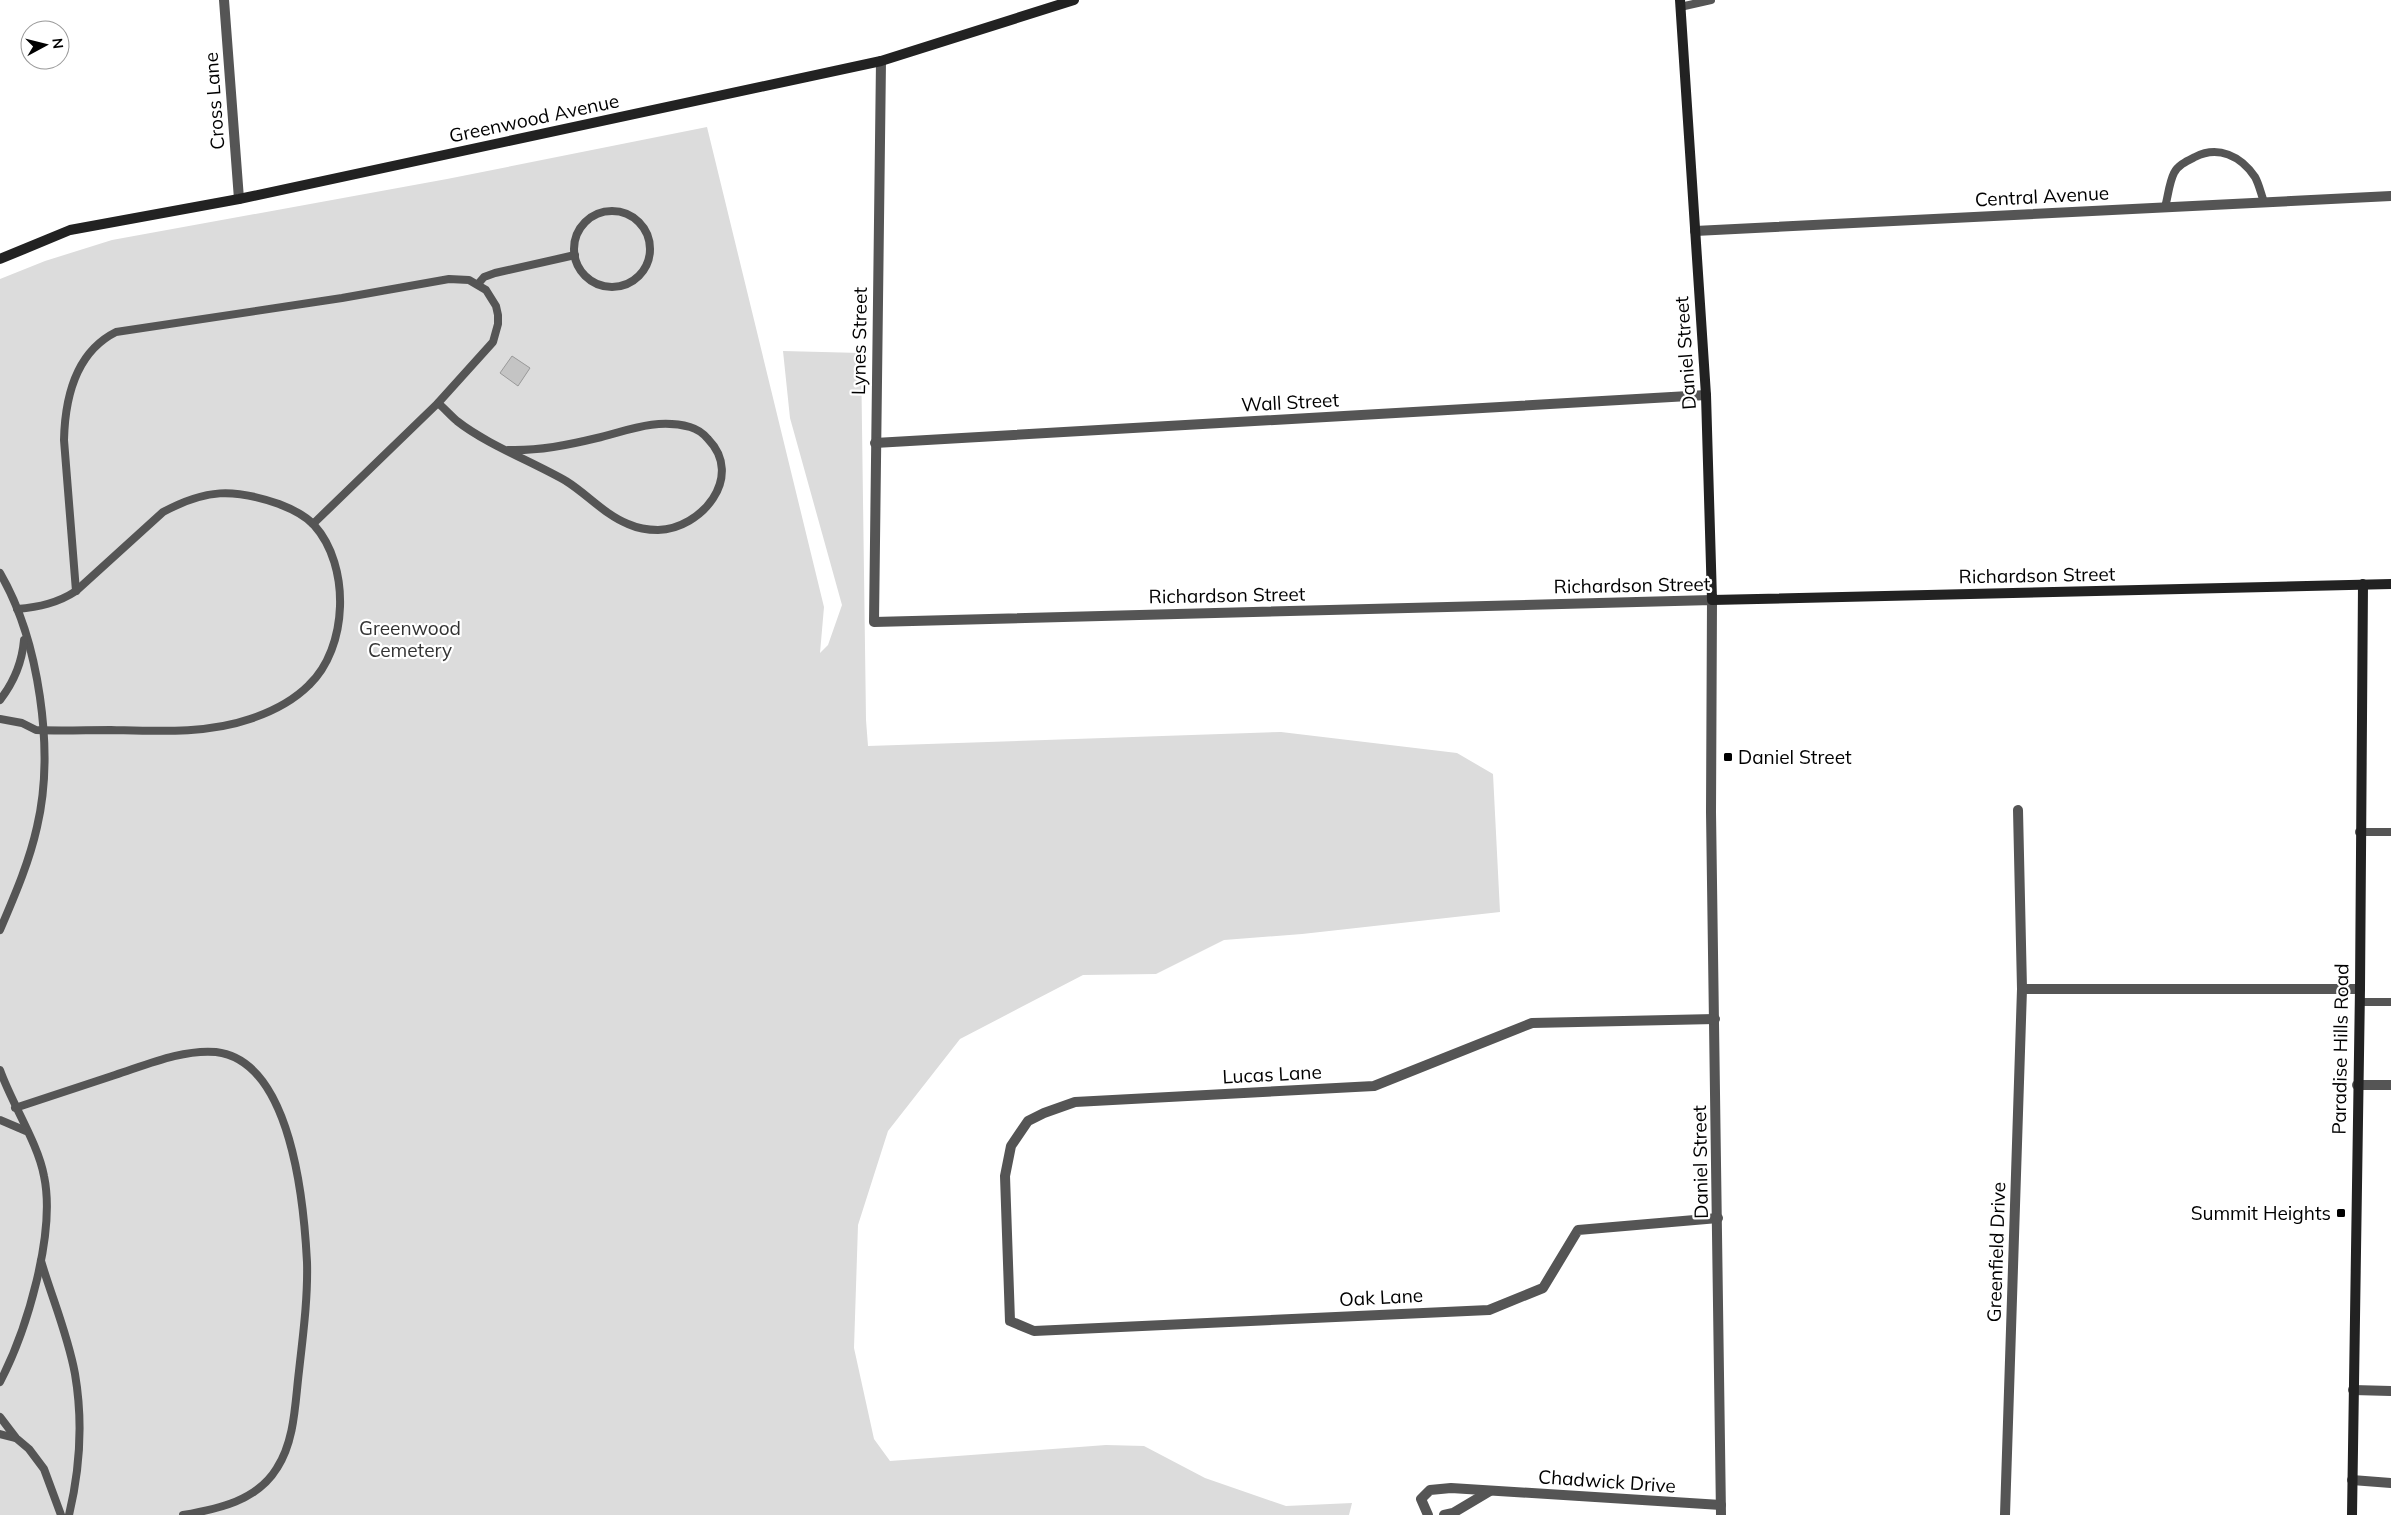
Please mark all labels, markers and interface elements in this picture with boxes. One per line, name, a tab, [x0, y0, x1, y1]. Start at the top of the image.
north arrow	[20, 20, 70, 70]
text: N	[48, 37, 67, 50]
street label: Cross Lane	[199, 51, 229, 151]
street label: Greenwood Avenue	[447, 88, 621, 148]
street label: Central Avenue	[1974, 181, 2110, 211]
street label: Lynes Street	[846, 286, 872, 395]
street label: Daniel Street	[1669, 295, 1701, 411]
street label: Wall Street	[1240, 387, 1340, 417]
street label: Richardson Street	[1958, 562, 2116, 588]
street label: Richardson Street	[1553, 572, 1711, 598]
street label: Richardson Street	[1148, 582, 1306, 608]
park label: Greenwood Cemetery	[359, 616, 461, 662]
place label: Daniel Street	[1738, 745, 1852, 769]
marker: Daniel Street	[1722, 751, 1734, 763]
street label: Paradise Hills Road	[2327, 963, 2353, 1135]
street label: Lucas Lane	[1222, 1059, 1322, 1089]
street label: Daniel Street	[1687, 1105, 1713, 1219]
street label: Greenfield Drive	[1982, 1181, 2010, 1323]
place label: Summit Heights	[2191, 1201, 2331, 1225]
marker: Summit Heights	[2335, 1207, 2347, 1219]
street label: Oak Lane	[1338, 1283, 1424, 1311]
street label: Chadwick Drive	[1537, 1464, 1677, 1498]

